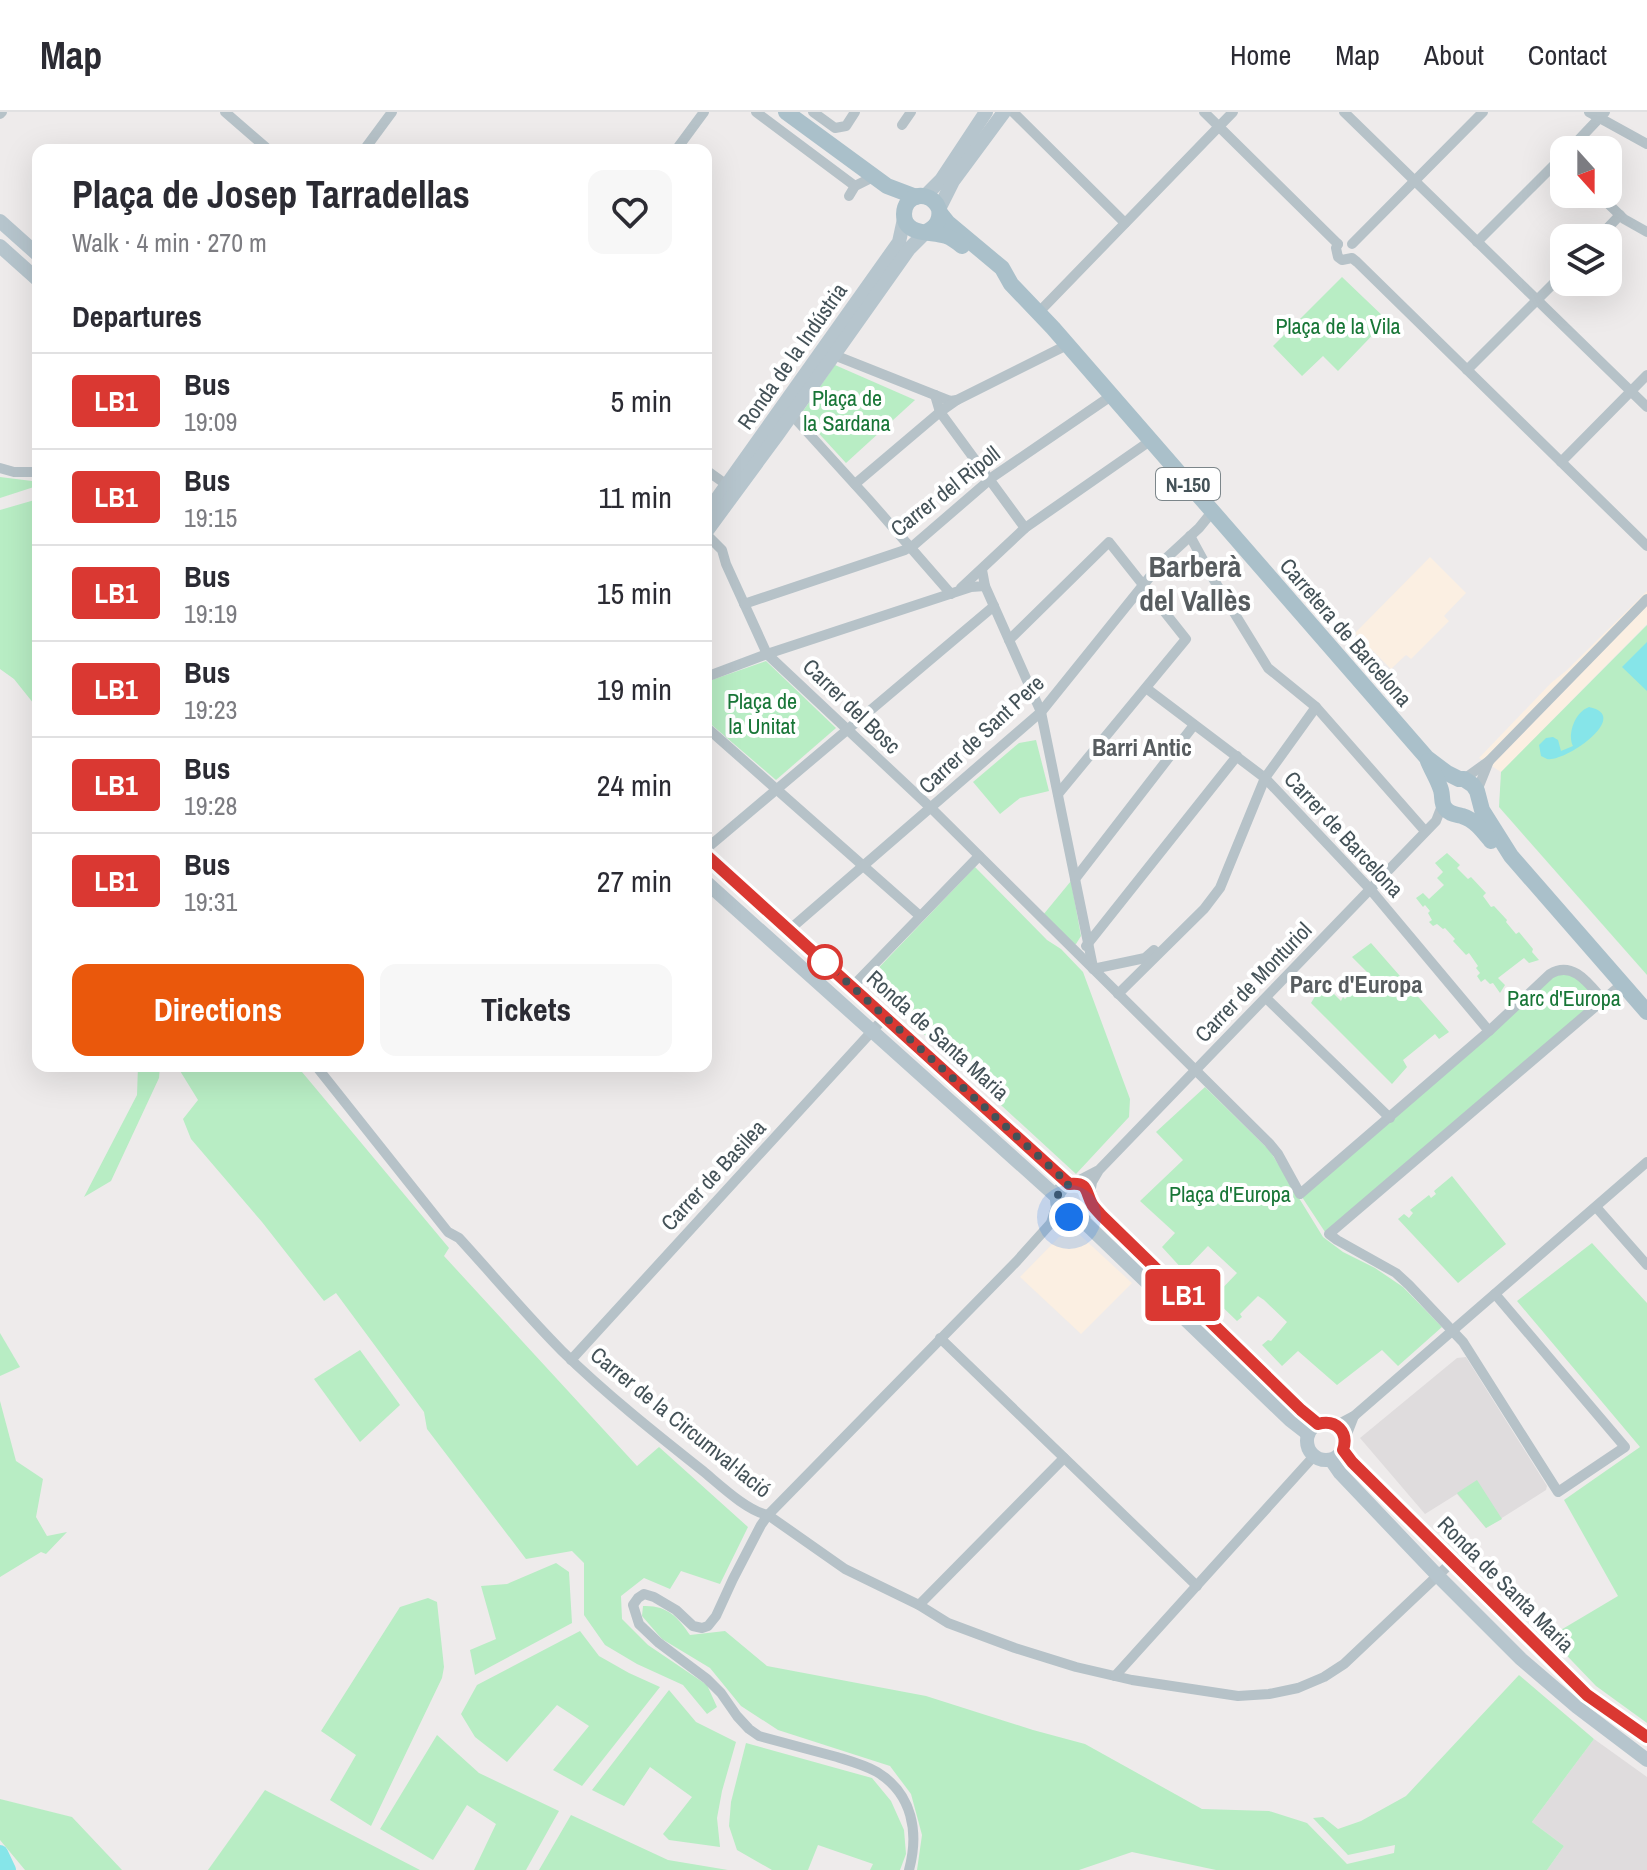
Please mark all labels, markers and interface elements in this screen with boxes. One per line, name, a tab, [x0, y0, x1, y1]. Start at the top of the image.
text: Map	[40, 30, 102, 81]
text: Home	[1230, 36, 1291, 74]
text: Map	[1335, 36, 1380, 74]
text: About	[1424, 36, 1484, 74]
text: Contact	[1528, 36, 1607, 74]
north arrow	[1550, 136, 1622, 208]
map controls	[1550, 136, 1622, 296]
text: Plaça de Josep Tarradellas	[72, 169, 470, 220]
button: heart	[588, 170, 672, 254]
button: layers	[1550, 224, 1622, 296]
text: Walk · 4 min · 270 m	[72, 225, 267, 260]
street label: Ronda de la Indústria	[730, 277, 854, 435]
text: Departures	[72, 296, 202, 336]
park label: Plaça de la Vila	[1275, 311, 1401, 341]
text: Bus	[184, 364, 230, 404]
text: 5 min	[610, 381, 672, 421]
text: LB1	[94, 382, 138, 420]
park label: Plaça de la Sardana	[803, 383, 891, 438]
text: 19:09	[184, 404, 237, 439]
street label: Carrer del Ripoll	[884, 439, 1006, 543]
text: Bus	[184, 460, 230, 500]
road number: N-150	[1156, 468, 1220, 500]
text: 11 min	[599, 477, 672, 517]
text: LB1	[94, 478, 138, 516]
text: 19:15	[184, 500, 237, 535]
district label: Barberà del Vallès	[1139, 546, 1251, 620]
street label: Carretera de Barcelona	[1273, 551, 1419, 713]
text: Bus	[184, 556, 230, 596]
text: 15 min	[597, 573, 672, 613]
text: LB1	[94, 574, 138, 612]
text: 19:19	[184, 596, 237, 631]
text: Bus	[184, 652, 230, 692]
street label: Carrer del Bosc	[797, 652, 907, 760]
street label: Carrer de Sant Pere	[912, 668, 1050, 800]
text: 19 min	[597, 669, 672, 709]
text: LB1	[94, 670, 138, 708]
park label: Plaça de la Unitat	[727, 686, 797, 741]
text: 19:23	[184, 692, 237, 727]
district label: Barri Antic	[1092, 731, 1192, 763]
text: Bus	[184, 748, 230, 788]
street label: Carrer de Barcelona	[1278, 764, 1410, 904]
text: 24 min	[597, 765, 672, 805]
text: LB1	[94, 766, 138, 804]
text: 19:28	[184, 788, 237, 823]
text: Bus	[184, 844, 230, 884]
text: 27 min	[597, 861, 672, 901]
text: LB1	[94, 862, 138, 900]
text: 19:31	[184, 884, 237, 919]
street label: Carrer de Monturiol	[1188, 915, 1318, 1049]
unlabelled marker	[808, 945, 842, 979]
street label: Ronda de Santa Maria	[861, 963, 1015, 1107]
button: Directions	[72, 964, 364, 1056]
button: Tickets	[380, 964, 672, 1056]
district label: Parc d'Europa	[1290, 968, 1422, 1000]
park label: Parc d'Europa	[1507, 983, 1621, 1013]
street label: Carrer de Basilea	[654, 1113, 772, 1237]
park label: Plaça d'Europa	[1169, 1179, 1291, 1209]
your location	[1049, 1197, 1089, 1237]
line badge: LB1	[1137, 1269, 1229, 1321]
text: LB1	[1161, 1276, 1205, 1314]
street label: Carrer de la Circumval·lació	[584, 1340, 778, 1504]
street label: Ronda de Santa Maria	[1431, 1509, 1581, 1659]

